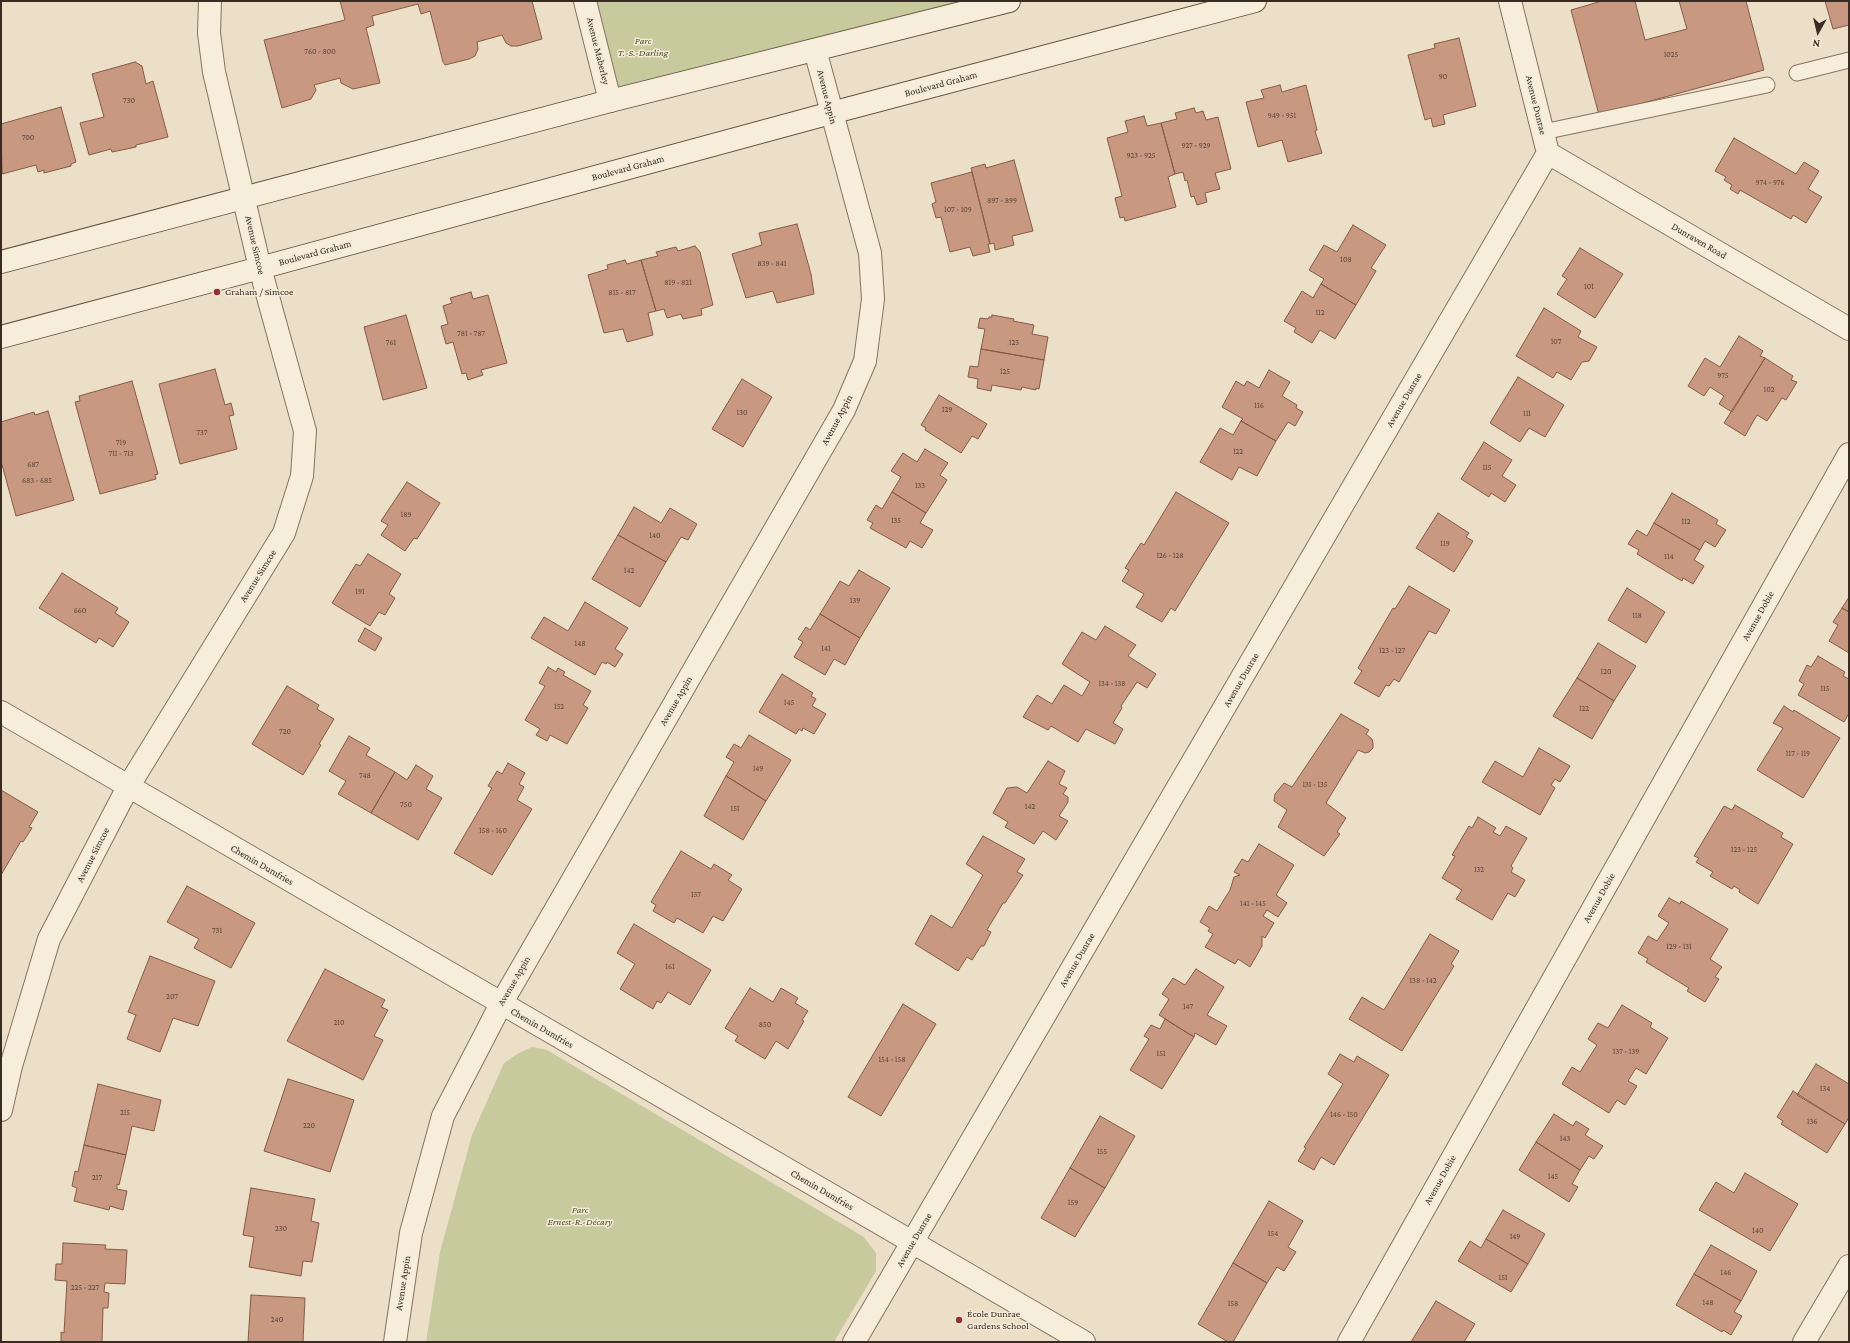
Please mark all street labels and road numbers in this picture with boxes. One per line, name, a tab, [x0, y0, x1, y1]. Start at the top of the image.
street label: Avenue Maberley	[584, 16, 612, 86]
street label: Avenue Appin	[814, 69, 840, 125]
street label: Boulevard Graham	[903, 69, 979, 99]
street label: Avenue Dunrae	[1523, 74, 1549, 136]
street label: Boulevard Graham	[590, 153, 666, 183]
street label: Avenue Simcoe	[242, 214, 268, 276]
street label: Dunraven Road	[1669, 220, 1729, 262]
street label: Boulevard Graham	[277, 238, 353, 268]
street label: Avenue Dunrae	[1384, 371, 1424, 429]
street label: Avenue Appin	[819, 393, 855, 447]
street label: Avenue Simcoe	[237, 547, 279, 605]
street label: Avenue Dobie	[1739, 589, 1777, 643]
street label: Avenue Dunrae	[1221, 651, 1261, 709]
street label: Avenue Appin	[657, 674, 695, 728]
street label: Avenue Simcoe	[74, 825, 112, 885]
street label: Chemin Dumfries	[228, 842, 296, 888]
street label: Avenue Dobie	[1580, 871, 1618, 925]
street label: Avenue Dunrae	[1057, 931, 1097, 989]
street label: Avenue Appin	[495, 954, 533, 1008]
street label: Chemin Dumfries	[508, 1005, 576, 1051]
street label: Avenue Dobie	[1421, 1153, 1459, 1207]
street label: Chemin Dumfries	[788, 1167, 856, 1213]
street label: Avenue Dunrae	[894, 1211, 934, 1269]
street label: Avenue Appin	[393, 1255, 413, 1311]

